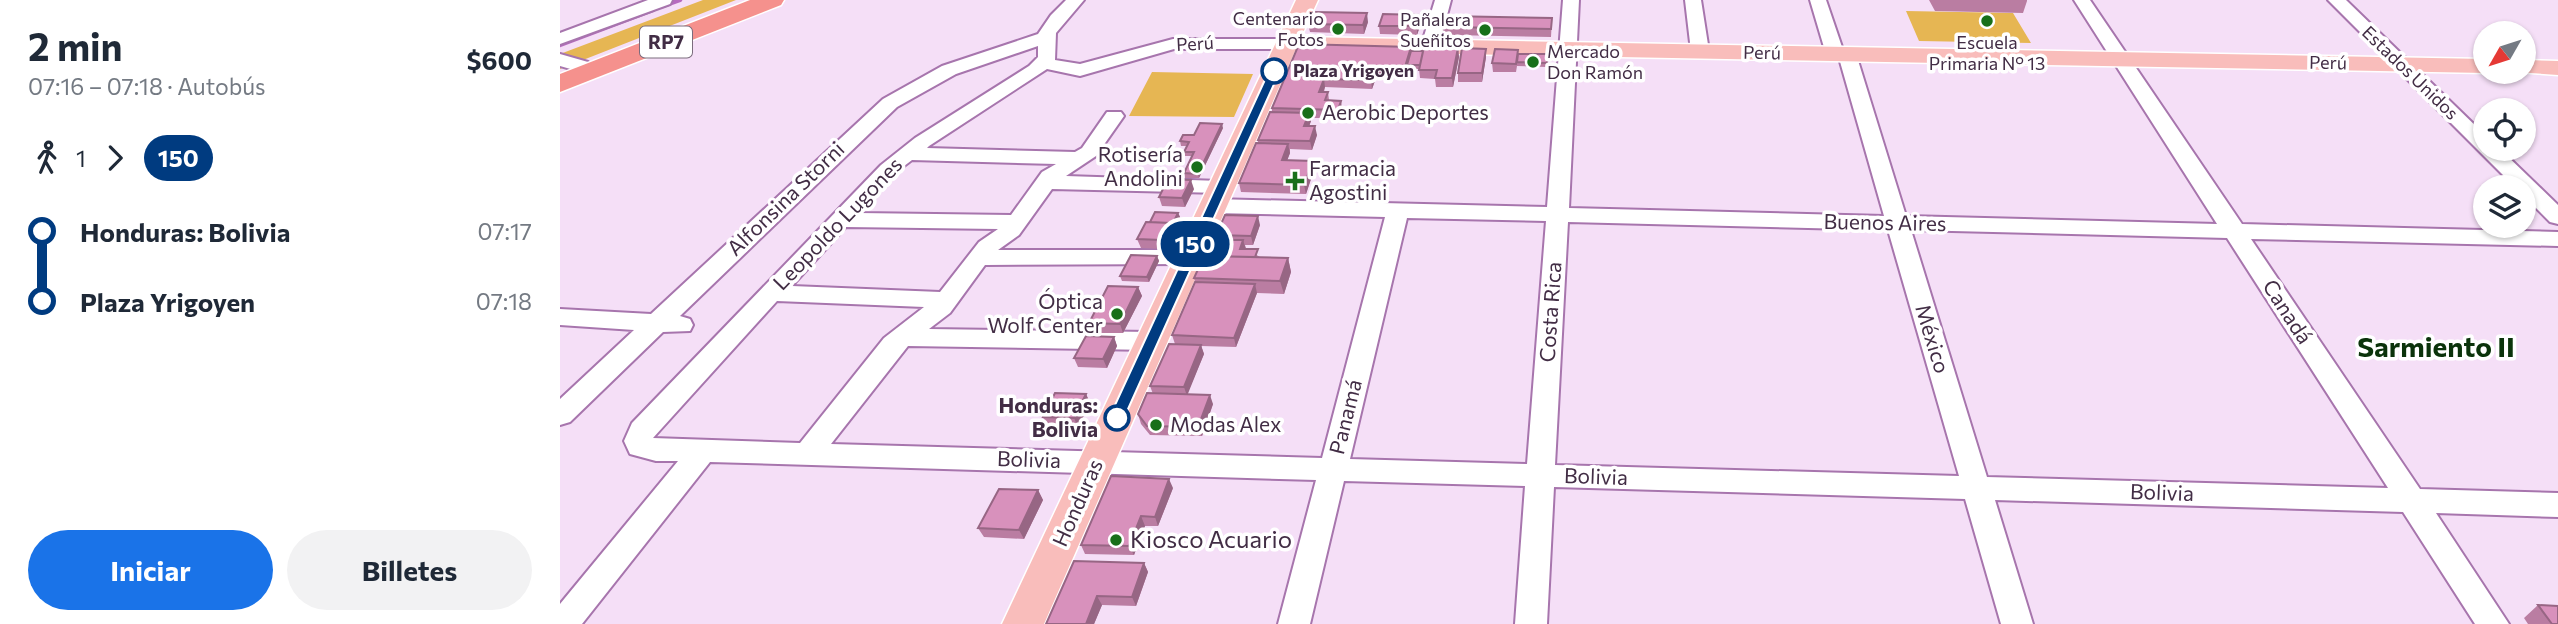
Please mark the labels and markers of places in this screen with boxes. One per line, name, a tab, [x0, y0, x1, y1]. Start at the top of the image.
place label: Centenario Fotos	[1233, 7, 1324, 50]
place label: Pañalera Sueñitos	[1400, 8, 1471, 51]
marker: Escuela Primaria N° 13	[1979, 13, 1995, 29]
marker: Centenario Fotos	[1330, 21, 1346, 37]
marker: Pañalera Sueñitos	[1477, 22, 1493, 38]
place label: Escuela Primaria N° 13	[1929, 31, 2045, 74]
place label: Mercado Don Ramón	[1547, 40, 1643, 83]
marker: Mercado Don Ramón	[1525, 54, 1541, 70]
marker: Plaza Yrigoyen	[1261, 58, 1287, 84]
place label: Plaza Yrigoyen	[1293, 59, 1414, 81]
place label: Aerobic Deportes	[1322, 99, 1489, 124]
marker: Aerobic Deportes	[1300, 105, 1316, 121]
place label: Rotisería Andolini	[1098, 141, 1183, 190]
place label: Farmacia Agostini	[1309, 155, 1396, 204]
marker: Rotisería Andolini	[1189, 159, 1205, 175]
marker: Farmacia Agostini	[1287, 173, 1303, 189]
place label: Óptica Wolf Center	[987, 288, 1103, 337]
marker: Óptica Wolf Center	[1109, 306, 1125, 322]
place label: Honduras: Bolivia	[998, 392, 1098, 441]
marker: Honduras: Bolivia	[1104, 405, 1130, 431]
place label: Modas Alex	[1170, 411, 1281, 436]
marker: Modas Alex	[1148, 417, 1164, 433]
place label: Kiosco Acuario	[1130, 524, 1292, 553]
marker: Kiosco Acuario	[1108, 532, 1124, 548]

